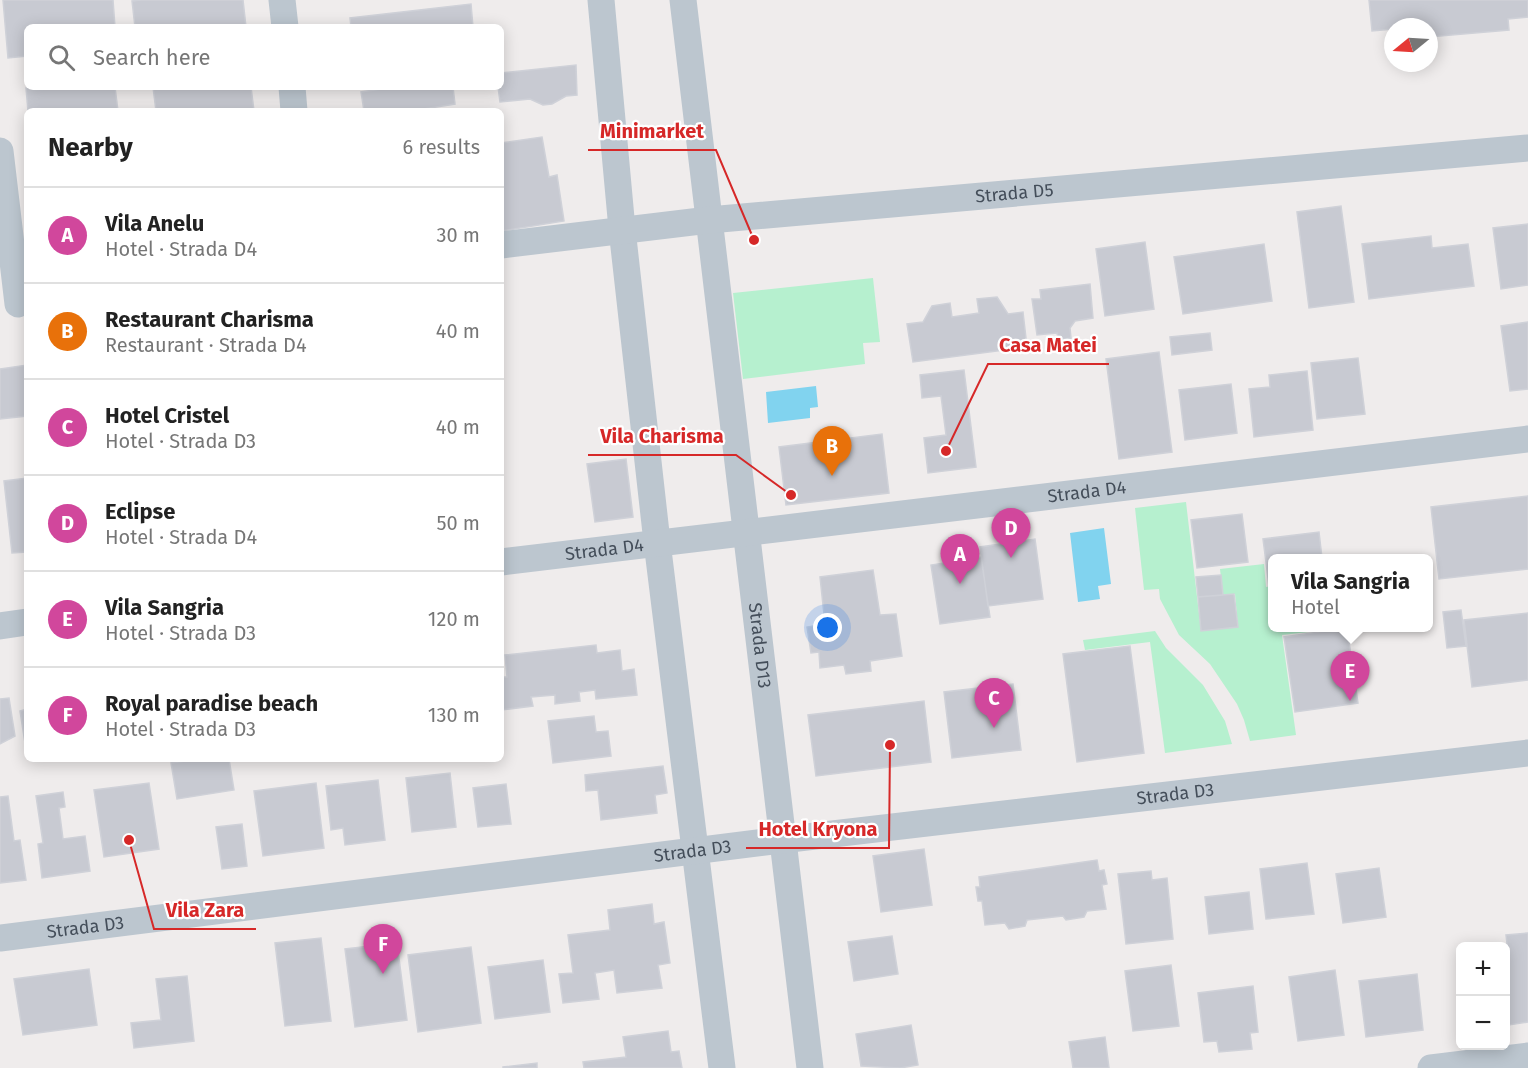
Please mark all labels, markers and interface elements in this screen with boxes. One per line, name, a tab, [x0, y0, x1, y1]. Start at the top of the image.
north arrow	[1384, 18, 1438, 72]
search box	[24, 24, 504, 90]
icon: search	[45, 41, 78, 74]
text: Search here	[93, 44, 211, 71]
callout: Minimarket	[588, 112, 716, 150]
text: Minimarket	[600, 119, 704, 143]
text: Nearby	[48, 132, 133, 163]
text: 6 results	[403, 135, 480, 159]
street label: Strada D5	[974, 179, 1054, 208]
text: Vila Anelu	[105, 210, 204, 237]
text: A	[62, 223, 73, 247]
text: 30 m	[436, 223, 480, 247]
text: Hotel · Strada D4	[105, 237, 257, 261]
text: Restaurant Charisma	[105, 306, 314, 333]
text: B	[61, 319, 74, 343]
text: 40 m	[436, 319, 480, 343]
callout: Casa Matei	[988, 326, 1109, 364]
text: Restaurant · Strada D4	[105, 333, 307, 357]
text: Casa Matei	[999, 333, 1097, 357]
text: Hotel Cristel	[105, 402, 229, 429]
text: C	[62, 415, 73, 439]
text: 40 m	[436, 415, 480, 439]
callout: Vila Charisma	[588, 417, 736, 455]
text: Vila Charisma	[599, 424, 724, 448]
pin: B	[812, 426, 852, 476]
text: Hotel · Strada D3	[105, 429, 256, 453]
street label: Strada D4	[1046, 476, 1128, 507]
text: Eclipse	[105, 498, 175, 525]
pin: D	[992, 508, 1030, 558]
text: D	[61, 511, 74, 535]
text: 50 m	[436, 511, 480, 535]
text: Hotel · Strada D4	[105, 525, 257, 549]
street label: Strada D4	[564, 534, 645, 565]
pin: A	[940, 534, 980, 584]
popup	[1268, 554, 1433, 632]
text: Vila Sangria	[1291, 568, 1410, 595]
text: Vila Sangria	[105, 594, 224, 621]
text: Hotel	[1291, 595, 1340, 619]
street label: Strada D13	[744, 601, 776, 689]
text: E	[62, 607, 73, 631]
text: 120 m	[428, 607, 480, 631]
your location	[813, 613, 842, 642]
text: Hotel · Strada D3	[105, 621, 256, 645]
pin: E	[1330, 652, 1370, 701]
pin: C	[974, 678, 1014, 728]
text: Royal paradise beach	[105, 690, 318, 717]
text: F	[63, 703, 72, 727]
text: 130 m	[428, 703, 480, 727]
text: Hotel · Strada D3	[105, 717, 256, 741]
street label: Strada D3	[1135, 779, 1215, 810]
callout: Hotel Kryona	[746, 810, 889, 848]
text: Hotel Kryona	[758, 817, 878, 841]
street label: Strada D3	[653, 835, 733, 867]
callout: Vila Zara	[154, 891, 256, 929]
text: Vila Zara	[165, 898, 244, 922]
street label: Strada D3	[45, 912, 125, 943]
pin: F	[364, 924, 403, 974]
map controls	[1456, 942, 1510, 1050]
button: +	[1456, 942, 1510, 996]
button: −	[1456, 996, 1510, 1050]

